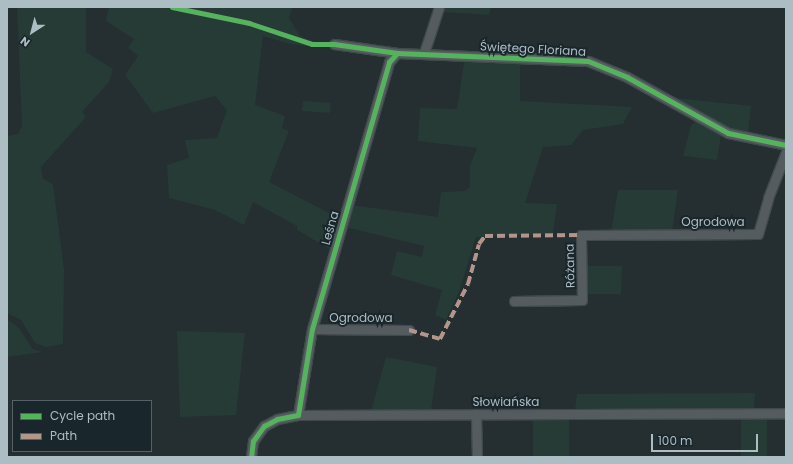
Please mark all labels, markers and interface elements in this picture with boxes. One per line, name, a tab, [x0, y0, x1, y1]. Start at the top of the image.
north arrow	[12, 12, 52, 52]
text: N	[17, 33, 33, 51]
street label: Świętego Floriana	[480, 39, 586, 59]
street label: Leśna	[318, 209, 342, 247]
street label: Ogrodowa	[681, 215, 745, 229]
street label: Różana	[562, 244, 578, 288]
street label: Ogrodowa	[329, 311, 393, 325]
street label: Słowiańska	[473, 395, 539, 409]
legend	[12, 400, 152, 452]
text: Cycle path	[50, 407, 115, 424]
scale bar	[653, 426, 760, 452]
text: Path	[50, 427, 77, 444]
text: 100 m	[658, 432, 692, 449]

